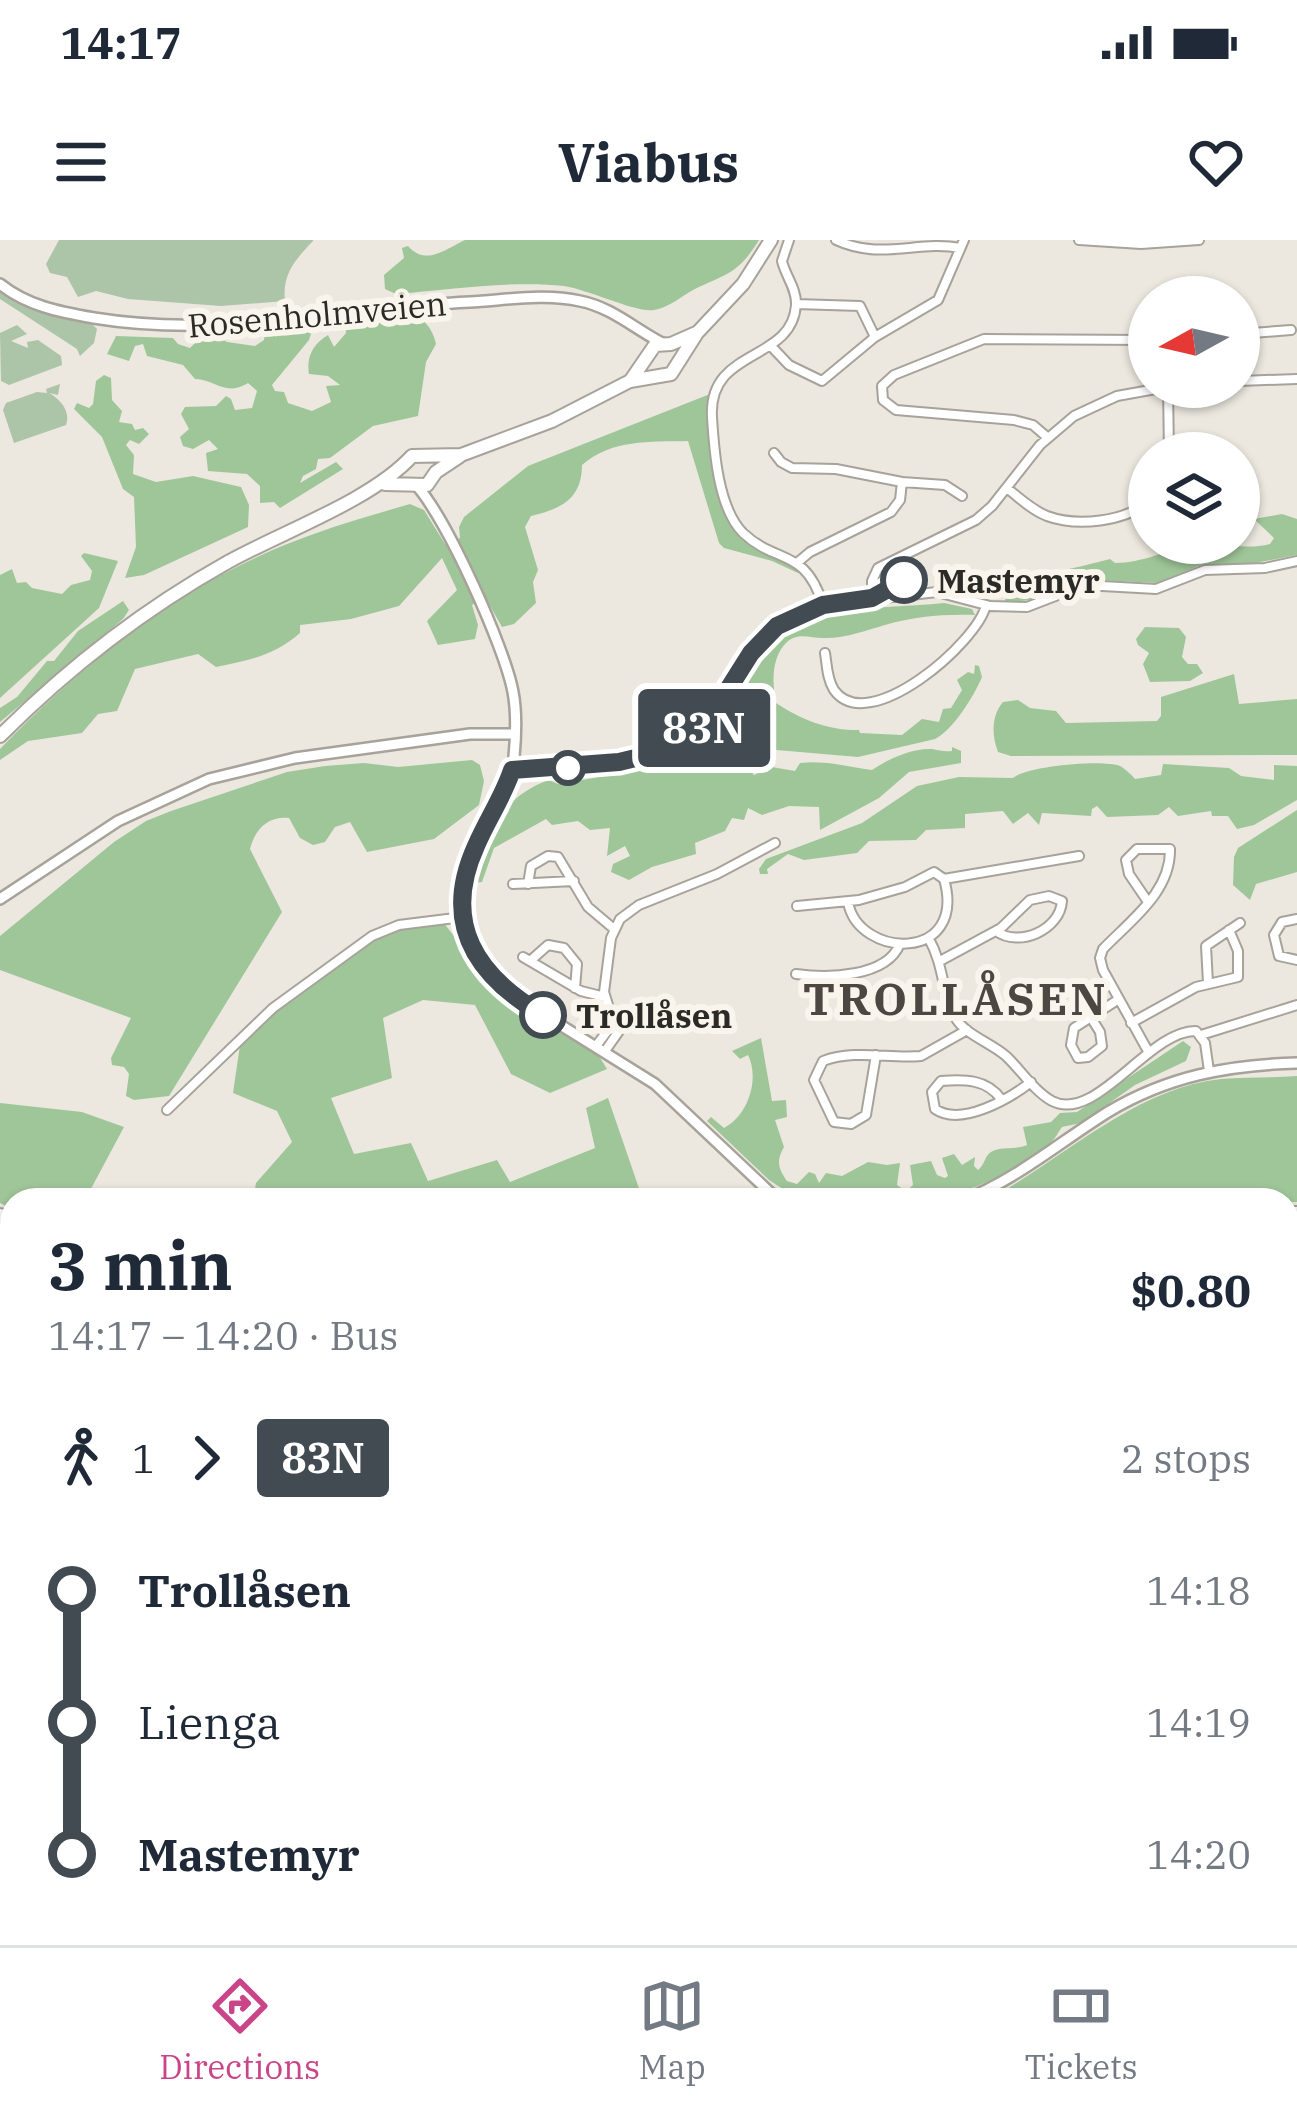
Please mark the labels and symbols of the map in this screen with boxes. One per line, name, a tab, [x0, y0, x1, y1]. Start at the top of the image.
north arrow	[1128, 276, 1260, 408]
street label: Rosenholmveien	[186, 281, 448, 347]
marker: Mastemyr	[882, 558, 926, 602]
place label: Mastemyr	[937, 559, 1100, 602]
line badge: 83N	[635, 689, 773, 767]
unlabelled marker	[552, 752, 584, 784]
district label: TROLLÅSEN	[803, 969, 1109, 1027]
marker: Trollåsen	[521, 993, 565, 1037]
place label: Trollåsen	[576, 994, 732, 1037]

